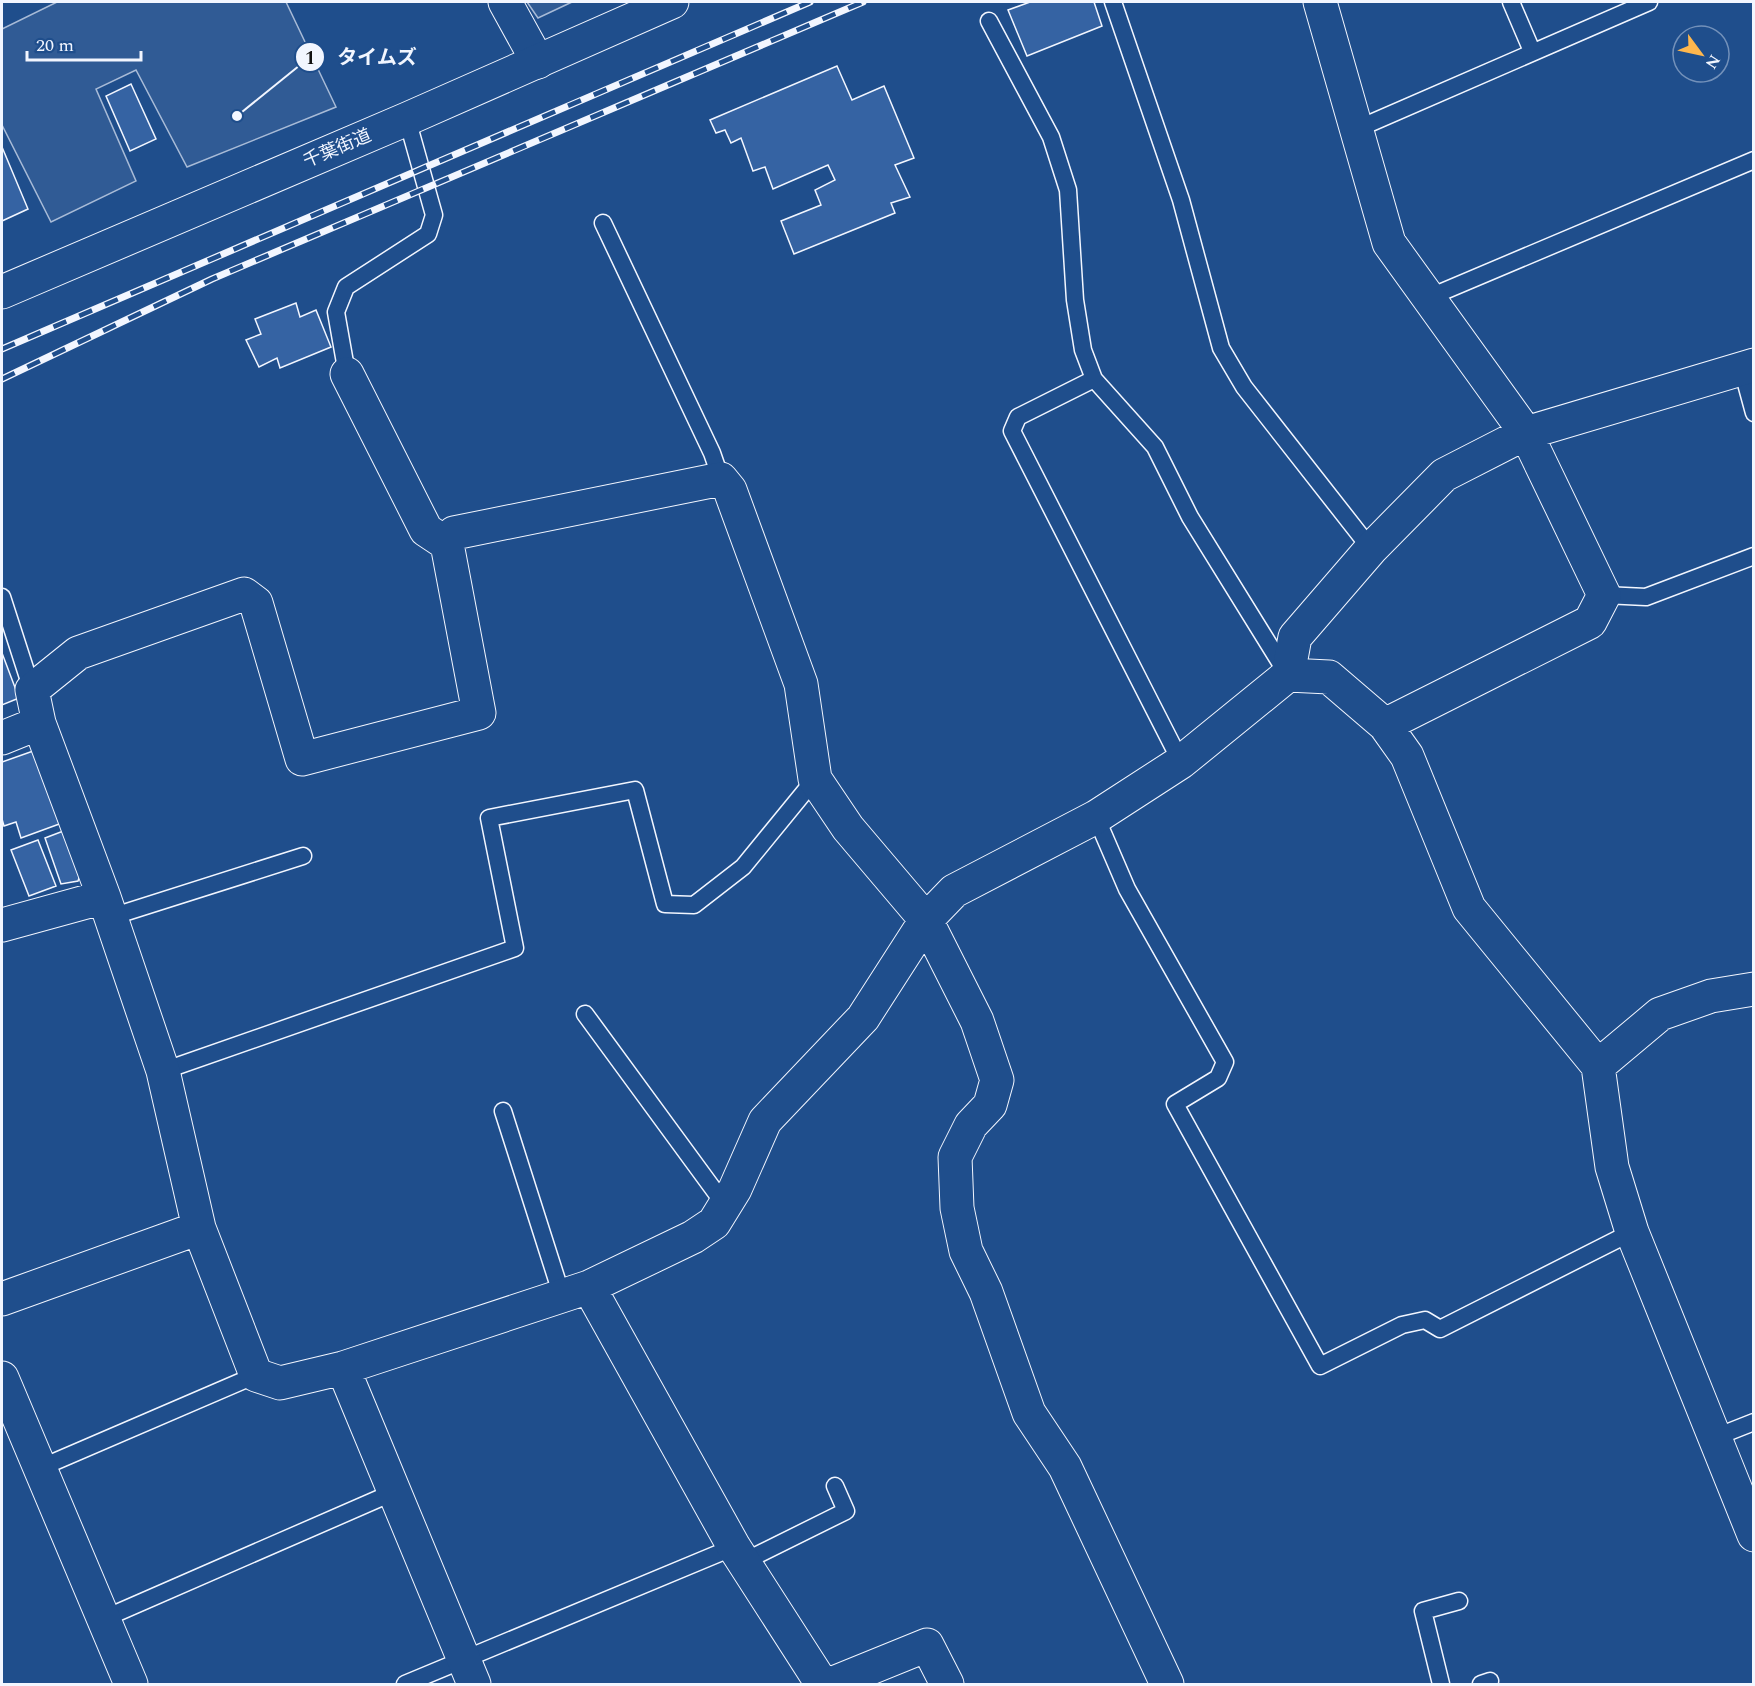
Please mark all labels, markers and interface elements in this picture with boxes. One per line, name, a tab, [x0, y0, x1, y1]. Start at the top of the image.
scale bar	[27, 24, 141, 62]
north arrow	[1671, 24, 1731, 84]
text: 20 m	[36, 32, 74, 59]
callout: タイムズ	[295, 38, 429, 76]
text: タイムズ	[337, 43, 417, 73]
text: 1	[305, 45, 315, 72]
text: N	[1699, 50, 1726, 74]
street label: 千葉街道	[299, 122, 376, 175]

